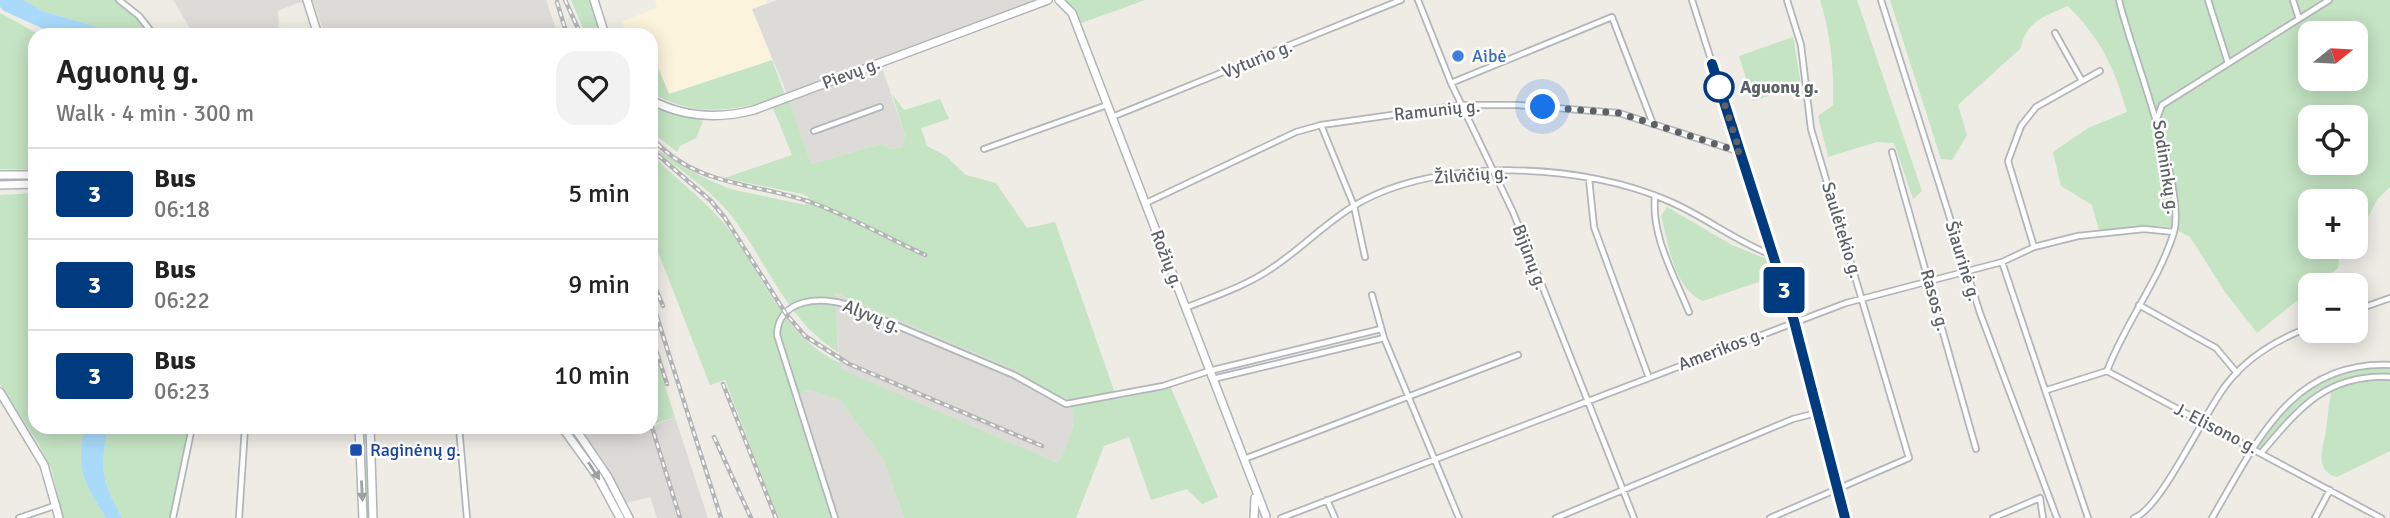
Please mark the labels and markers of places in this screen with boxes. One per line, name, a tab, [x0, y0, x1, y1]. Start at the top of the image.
place label: Aibė	[1472, 45, 1506, 67]
marker: Aibė	[1450, 48, 1466, 64]
marker: Aguonų g.	[1704, 72, 1734, 102]
place label: Aguonų g.	[1740, 76, 1819, 98]
place label: Raginėnų g.	[370, 439, 461, 461]
marker: Raginėnų g.	[348, 442, 364, 458]

